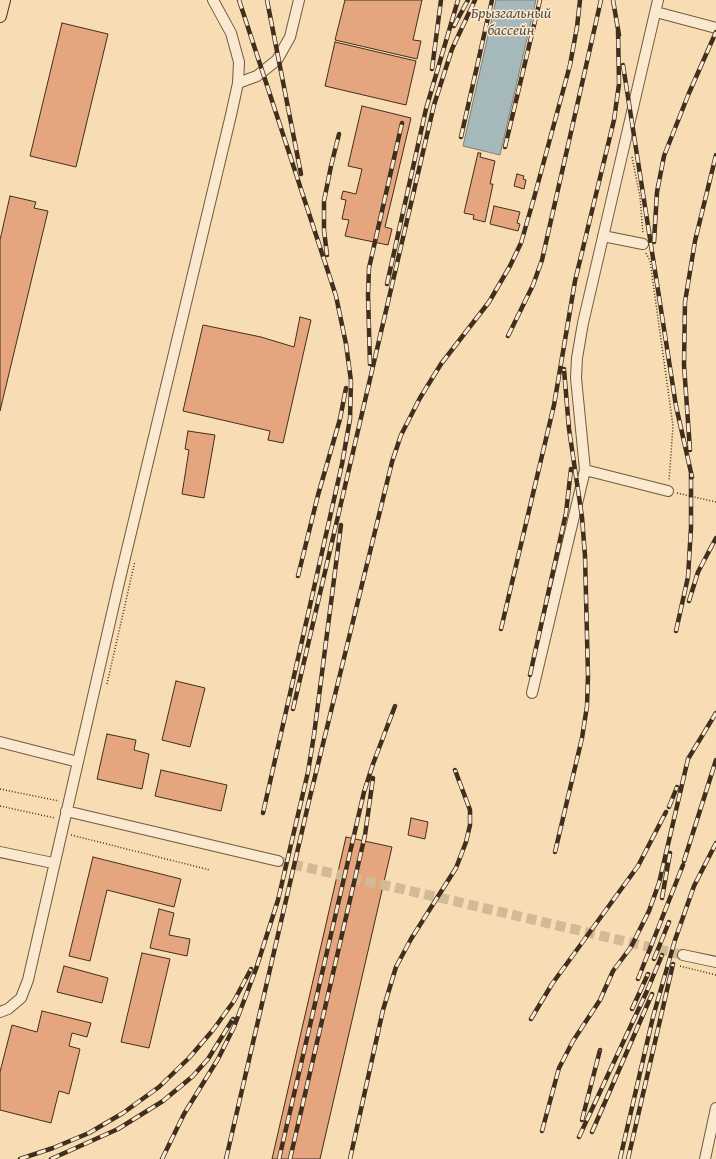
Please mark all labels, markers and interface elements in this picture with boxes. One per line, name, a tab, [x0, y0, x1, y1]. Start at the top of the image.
water label: Брызгальный бассейн	[471, 5, 551, 40]

